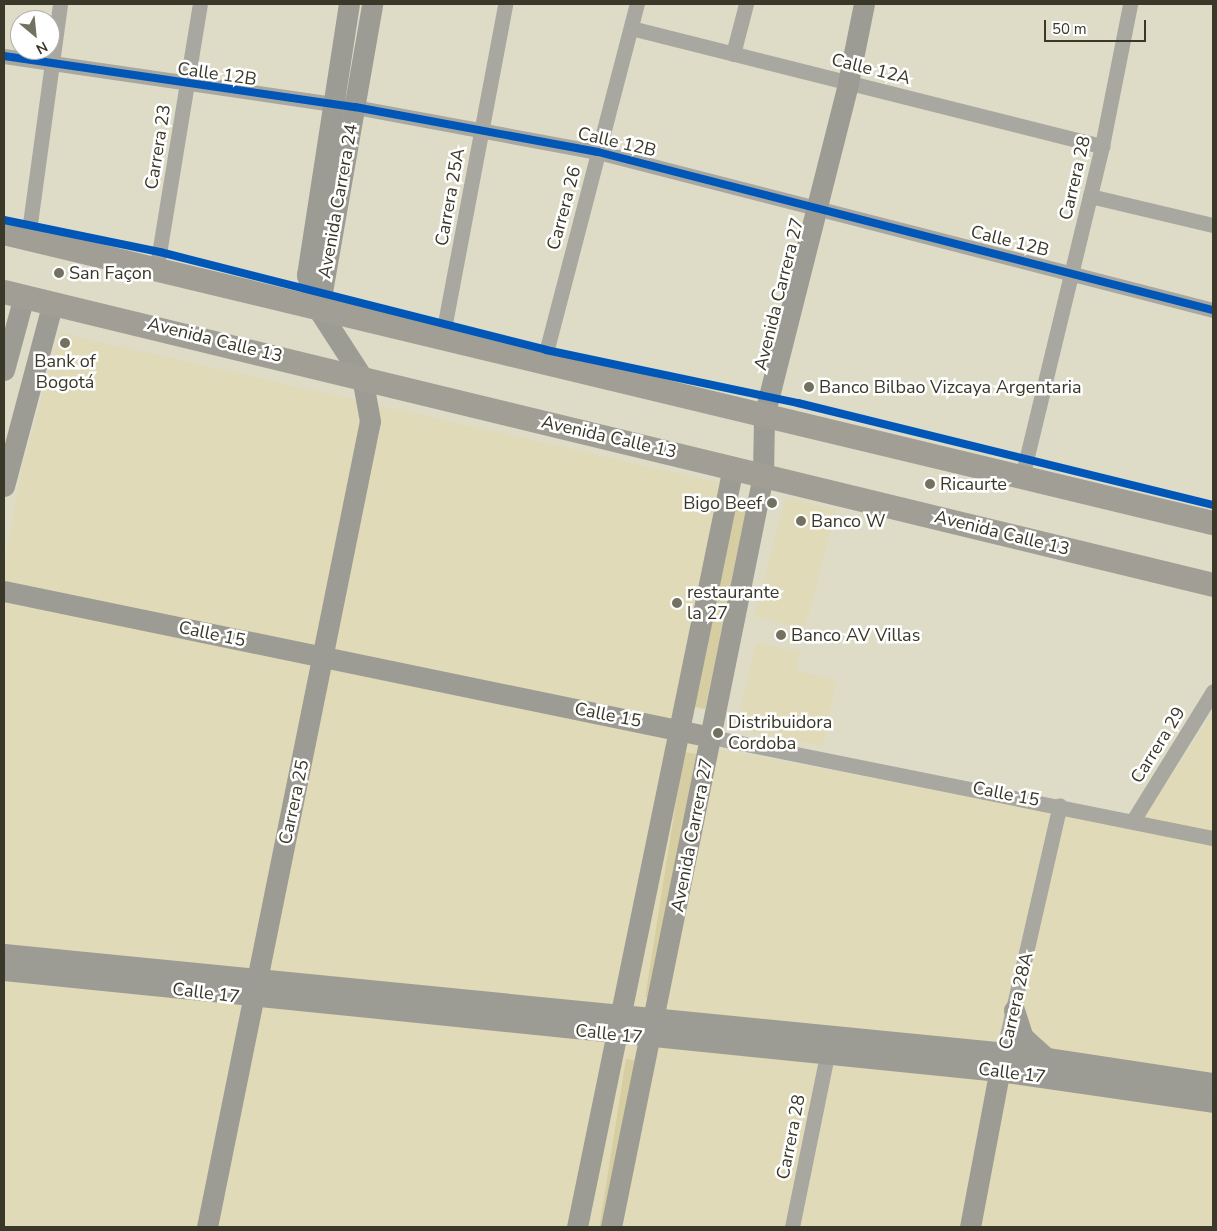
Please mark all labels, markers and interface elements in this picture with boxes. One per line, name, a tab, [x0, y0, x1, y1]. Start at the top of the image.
north arrow	[10, 10, 60, 60]
scale bar	[1047, 10, 1150, 42]
text: 50 m	[1052, 19, 1087, 39]
text: N	[33, 37, 51, 59]
street label: Calle 12A	[829, 49, 913, 89]
street label: Calle 12B	[176, 58, 258, 90]
street label: Carrera 23	[141, 103, 175, 191]
street label: Avenida Carrera 24	[314, 122, 362, 280]
street label: Calle 12B	[576, 122, 658, 162]
street label: Carrera 28	[1055, 134, 1095, 222]
street label: Carrera 25A	[431, 146, 469, 248]
street label: Carrera 26	[542, 164, 586, 252]
street label: Avenida Carrera 27	[750, 216, 808, 372]
street label: Calle 12B	[969, 221, 1051, 261]
place label: San Façon	[69, 262, 152, 284]
marker: San Façon	[53, 267, 65, 279]
street label: Avenida Calle 13	[145, 313, 285, 367]
marker: Bank of Bogotá	[59, 337, 71, 349]
place label: Bank of Bogotá	[34, 351, 96, 394]
place label: Banco Bilbao Vizcaya Argentaria	[819, 376, 1082, 398]
marker: Banco Bilbao Vizcaya Argentaria	[803, 381, 815, 393]
street label: Avenida Calle 13	[539, 411, 679, 463]
place label: Ricaurte	[940, 473, 1007, 495]
marker: Ricaurte	[924, 478, 936, 490]
place label: Bigo Beef	[683, 492, 762, 514]
marker: Bigo Beef	[766, 497, 778, 509]
street label: Avenida Calle 13	[932, 506, 1072, 560]
place label: Banco W	[811, 510, 886, 532]
marker: Banco W	[795, 515, 807, 527]
place label: restaurante la 27	[687, 582, 779, 624]
marker: restaurante la 27	[671, 597, 683, 609]
street label: Calle 15	[177, 616, 247, 652]
place label: Banco AV Villas	[791, 624, 920, 646]
marker: Banco AV Villas	[775, 629, 787, 641]
street label: Calle 15	[573, 698, 643, 732]
street label: Carrera 29	[1126, 703, 1190, 787]
place label: Distribuidora Cordoba	[728, 712, 832, 754]
marker: Distribuidora Cordoba	[712, 727, 724, 739]
street label: Avenida Carrera 27	[666, 756, 718, 914]
street label: Carrera 25	[275, 758, 313, 846]
street label: Calle 15	[971, 777, 1041, 811]
street label: Carrera 28A	[994, 950, 1038, 1052]
street label: Calle 17	[171, 978, 241, 1008]
street label: Calle 17	[574, 1020, 644, 1048]
street label: Calle 17	[977, 1058, 1047, 1088]
street label: Carrera 28	[772, 1093, 810, 1181]

